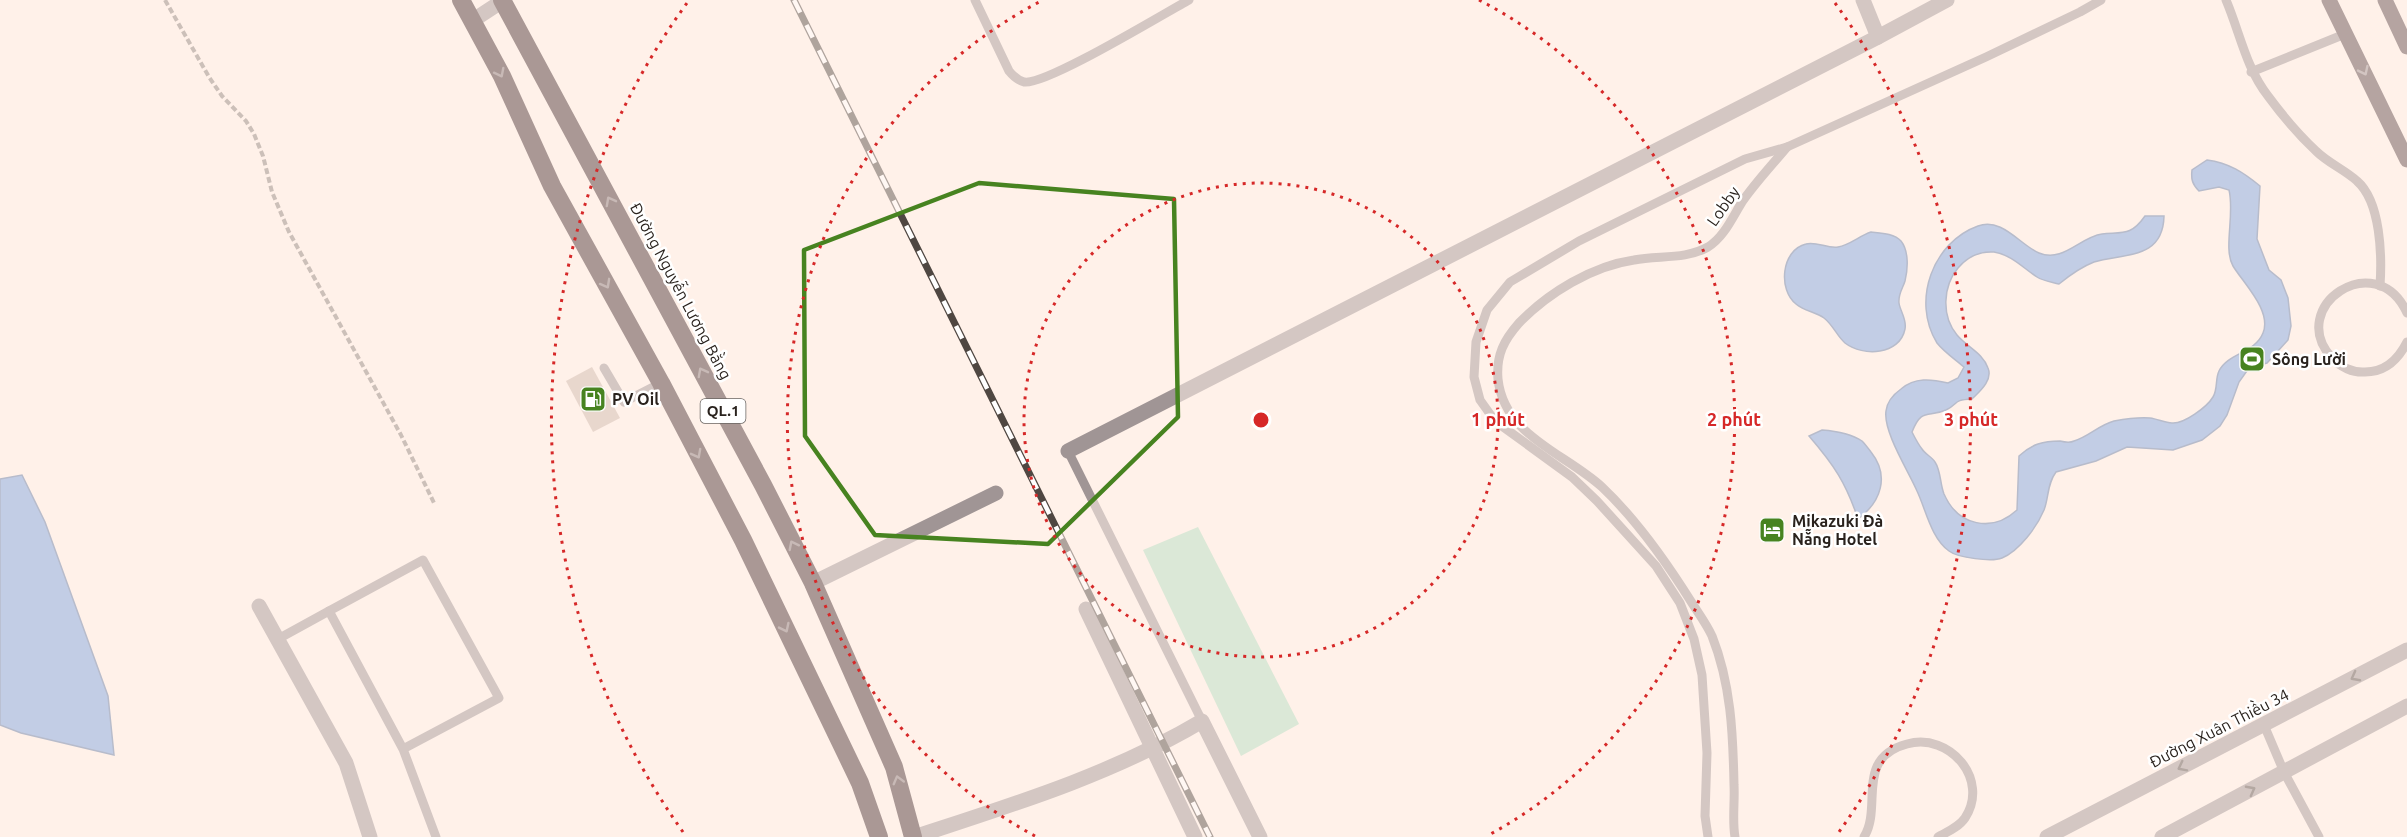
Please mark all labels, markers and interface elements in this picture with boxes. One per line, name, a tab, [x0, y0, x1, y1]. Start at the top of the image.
one-way arrow	[2356, 65, 2368, 76]
one-way arrow	[492, 66, 504, 77]
street label: Lobby	[1703, 183, 1743, 229]
one-way arrow	[606, 196, 617, 207]
street label: Đường Nguyễn Lương Bằng	[627, 198, 738, 382]
one-way arrow	[599, 278, 610, 288]
sports icon: Sông Lười	[2237, 344, 2267, 374]
place label: Sông Lười	[2272, 350, 2346, 368]
one-way arrow	[698, 368, 709, 379]
fuel station icon: PV Oil	[578, 384, 608, 414]
place label: PV Oil	[612, 390, 659, 408]
road number: QL.1	[700, 399, 746, 423]
text: 1 phút	[1471, 409, 1525, 429]
text: 2 phút	[1707, 409, 1761, 429]
text: 3 phút	[1944, 409, 1998, 429]
centre of rings	[1251, 410, 1271, 430]
one-way arrow	[690, 447, 702, 458]
place label: Mikazuki Đà Nẵng Hotel	[1792, 512, 1883, 548]
hotel icon: Mikazuki Đà Nẵng Hotel	[1757, 515, 1787, 545]
one-way arrow	[789, 540, 800, 551]
one-way arrow	[778, 621, 789, 632]
one-way arrow	[2351, 670, 2362, 681]
street label: Đường Xuân Thiều 34	[2145, 682, 2292, 771]
one-way arrow	[2178, 760, 2189, 771]
one-way arrow	[892, 776, 905, 786]
one-way arrow	[2244, 786, 2255, 797]

